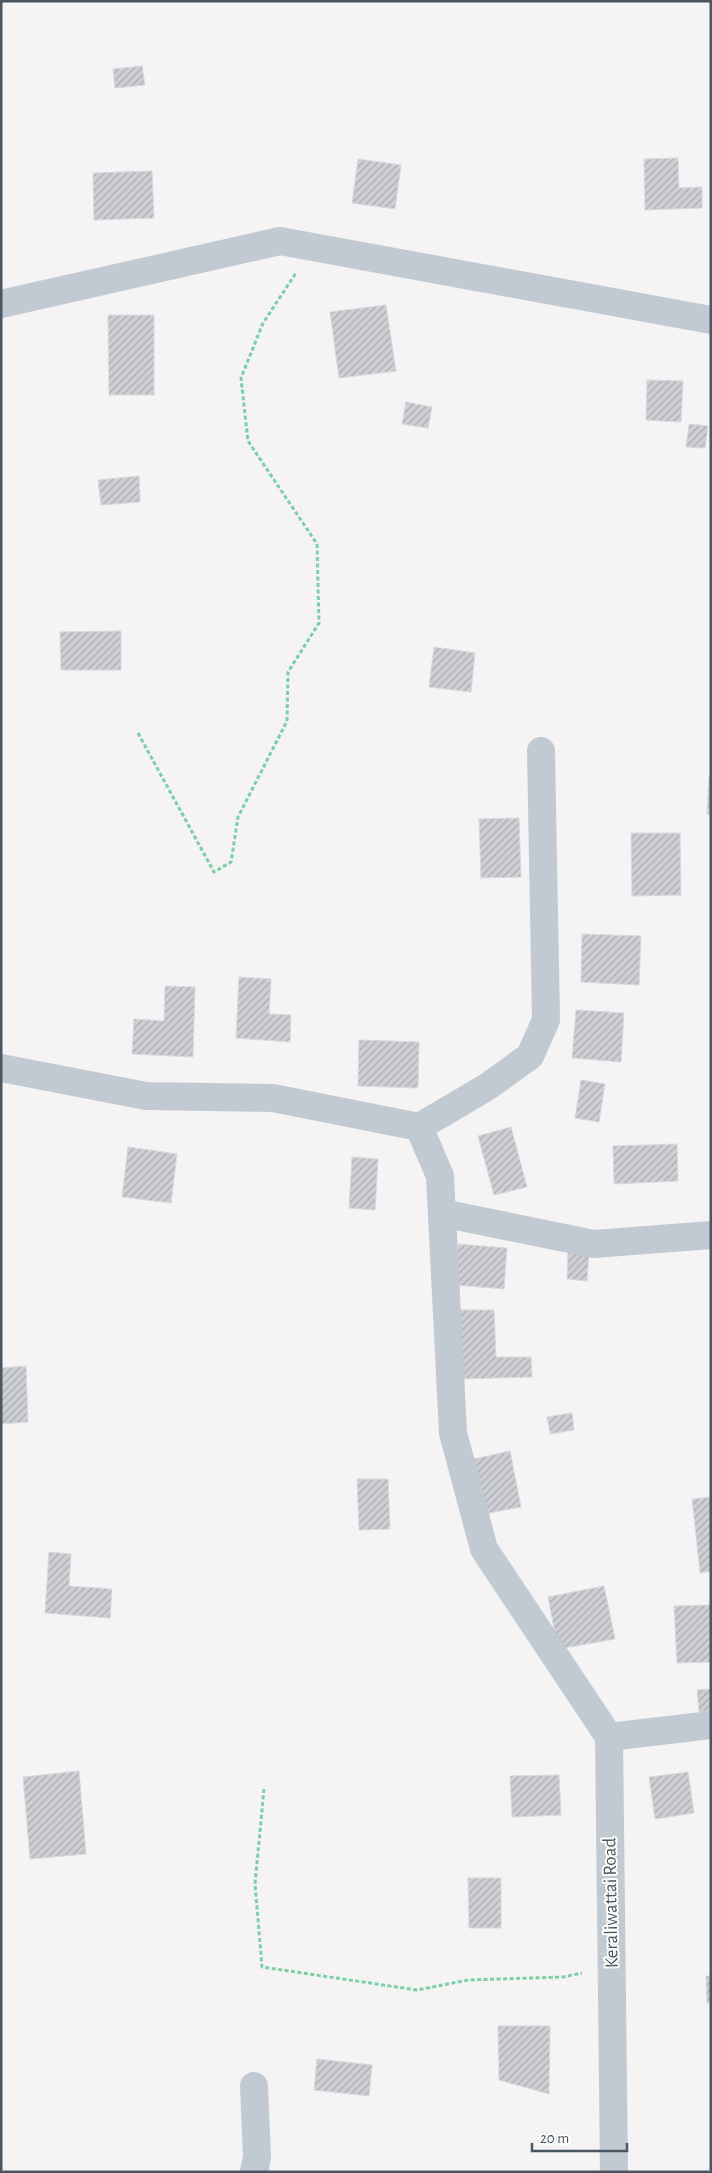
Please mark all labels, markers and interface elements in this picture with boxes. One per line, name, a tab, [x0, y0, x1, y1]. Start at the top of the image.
street label: Keraliwattai Road	[600, 1837, 622, 1968]
scale bar	[532, 2120, 627, 2152]
text: 20 m	[540, 2131, 569, 2146]

